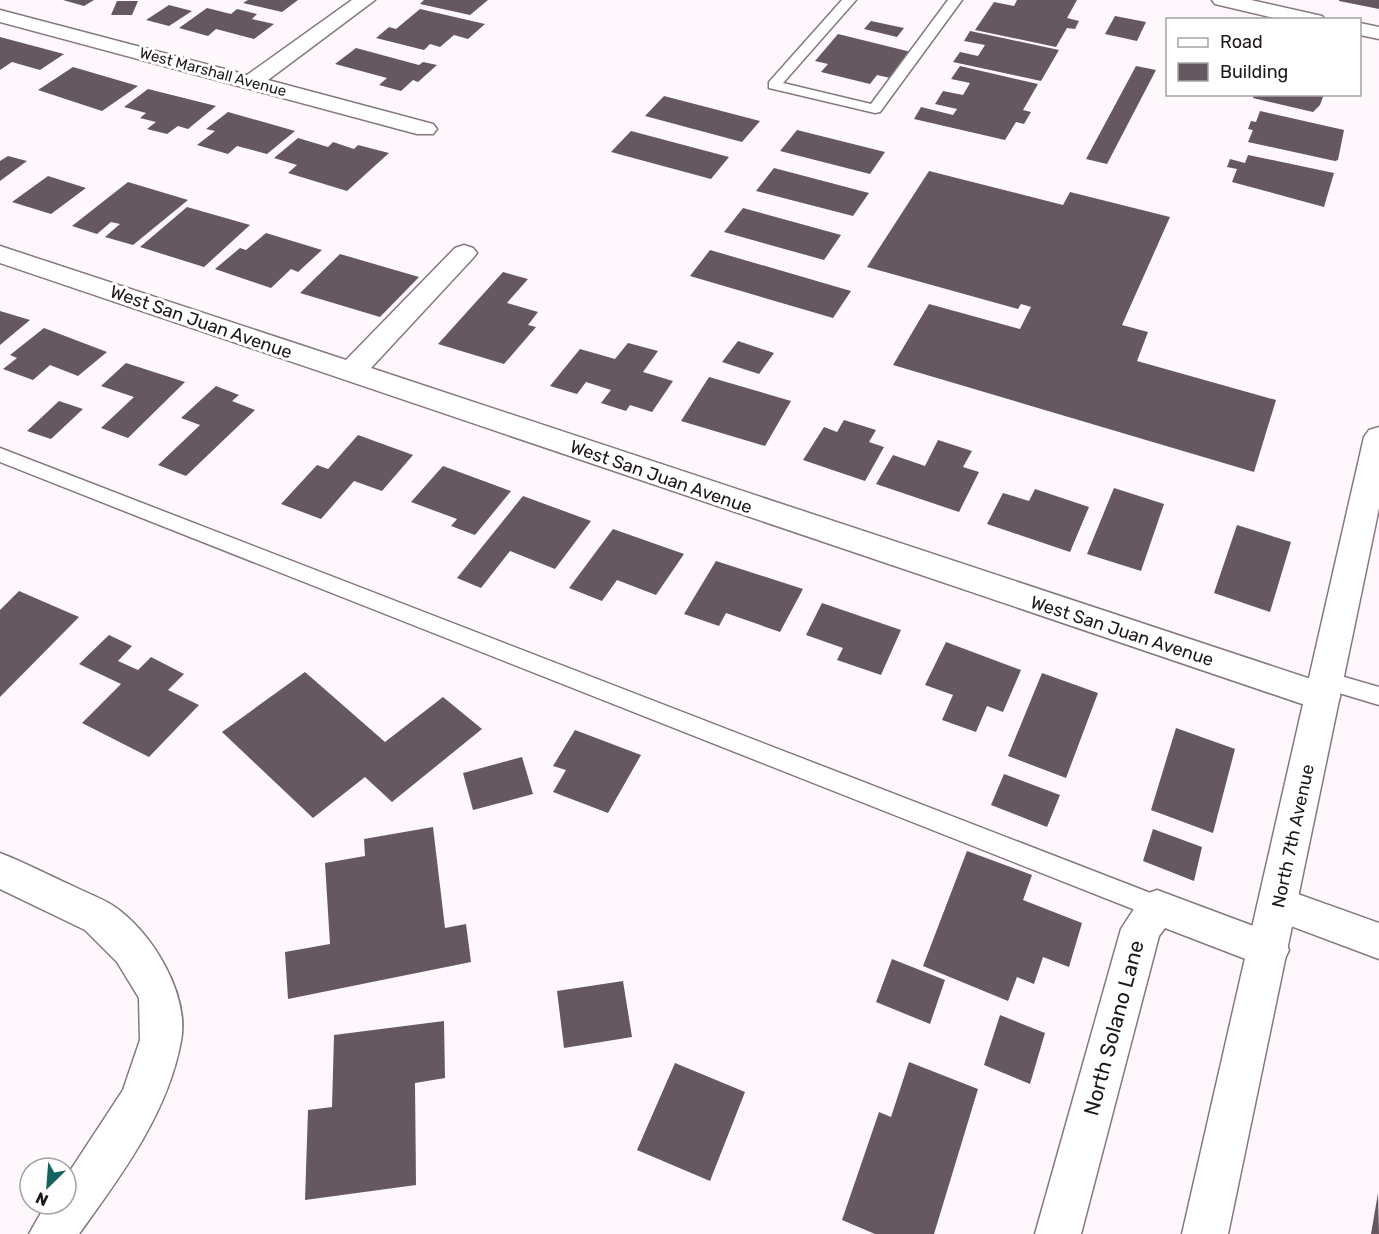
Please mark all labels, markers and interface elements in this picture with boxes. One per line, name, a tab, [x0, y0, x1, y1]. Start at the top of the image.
legend	[1166, 18, 1361, 96]
text: Road	[1220, 31, 1263, 53]
street label: West Marshall Avenue	[138, 44, 288, 100]
text: Building	[1220, 61, 1288, 83]
street label: West San Juan Avenue	[107, 280, 295, 364]
street label: West San Juan Avenue	[567, 435, 755, 519]
street label: West San Juan Avenue	[1028, 591, 1216, 671]
street label: North 7th Avenue	[1267, 762, 1319, 910]
street label: North Solano Lane	[1078, 937, 1149, 1118]
north arrow	[18, 1156, 78, 1216]
text: N	[33, 1188, 51, 1210]

